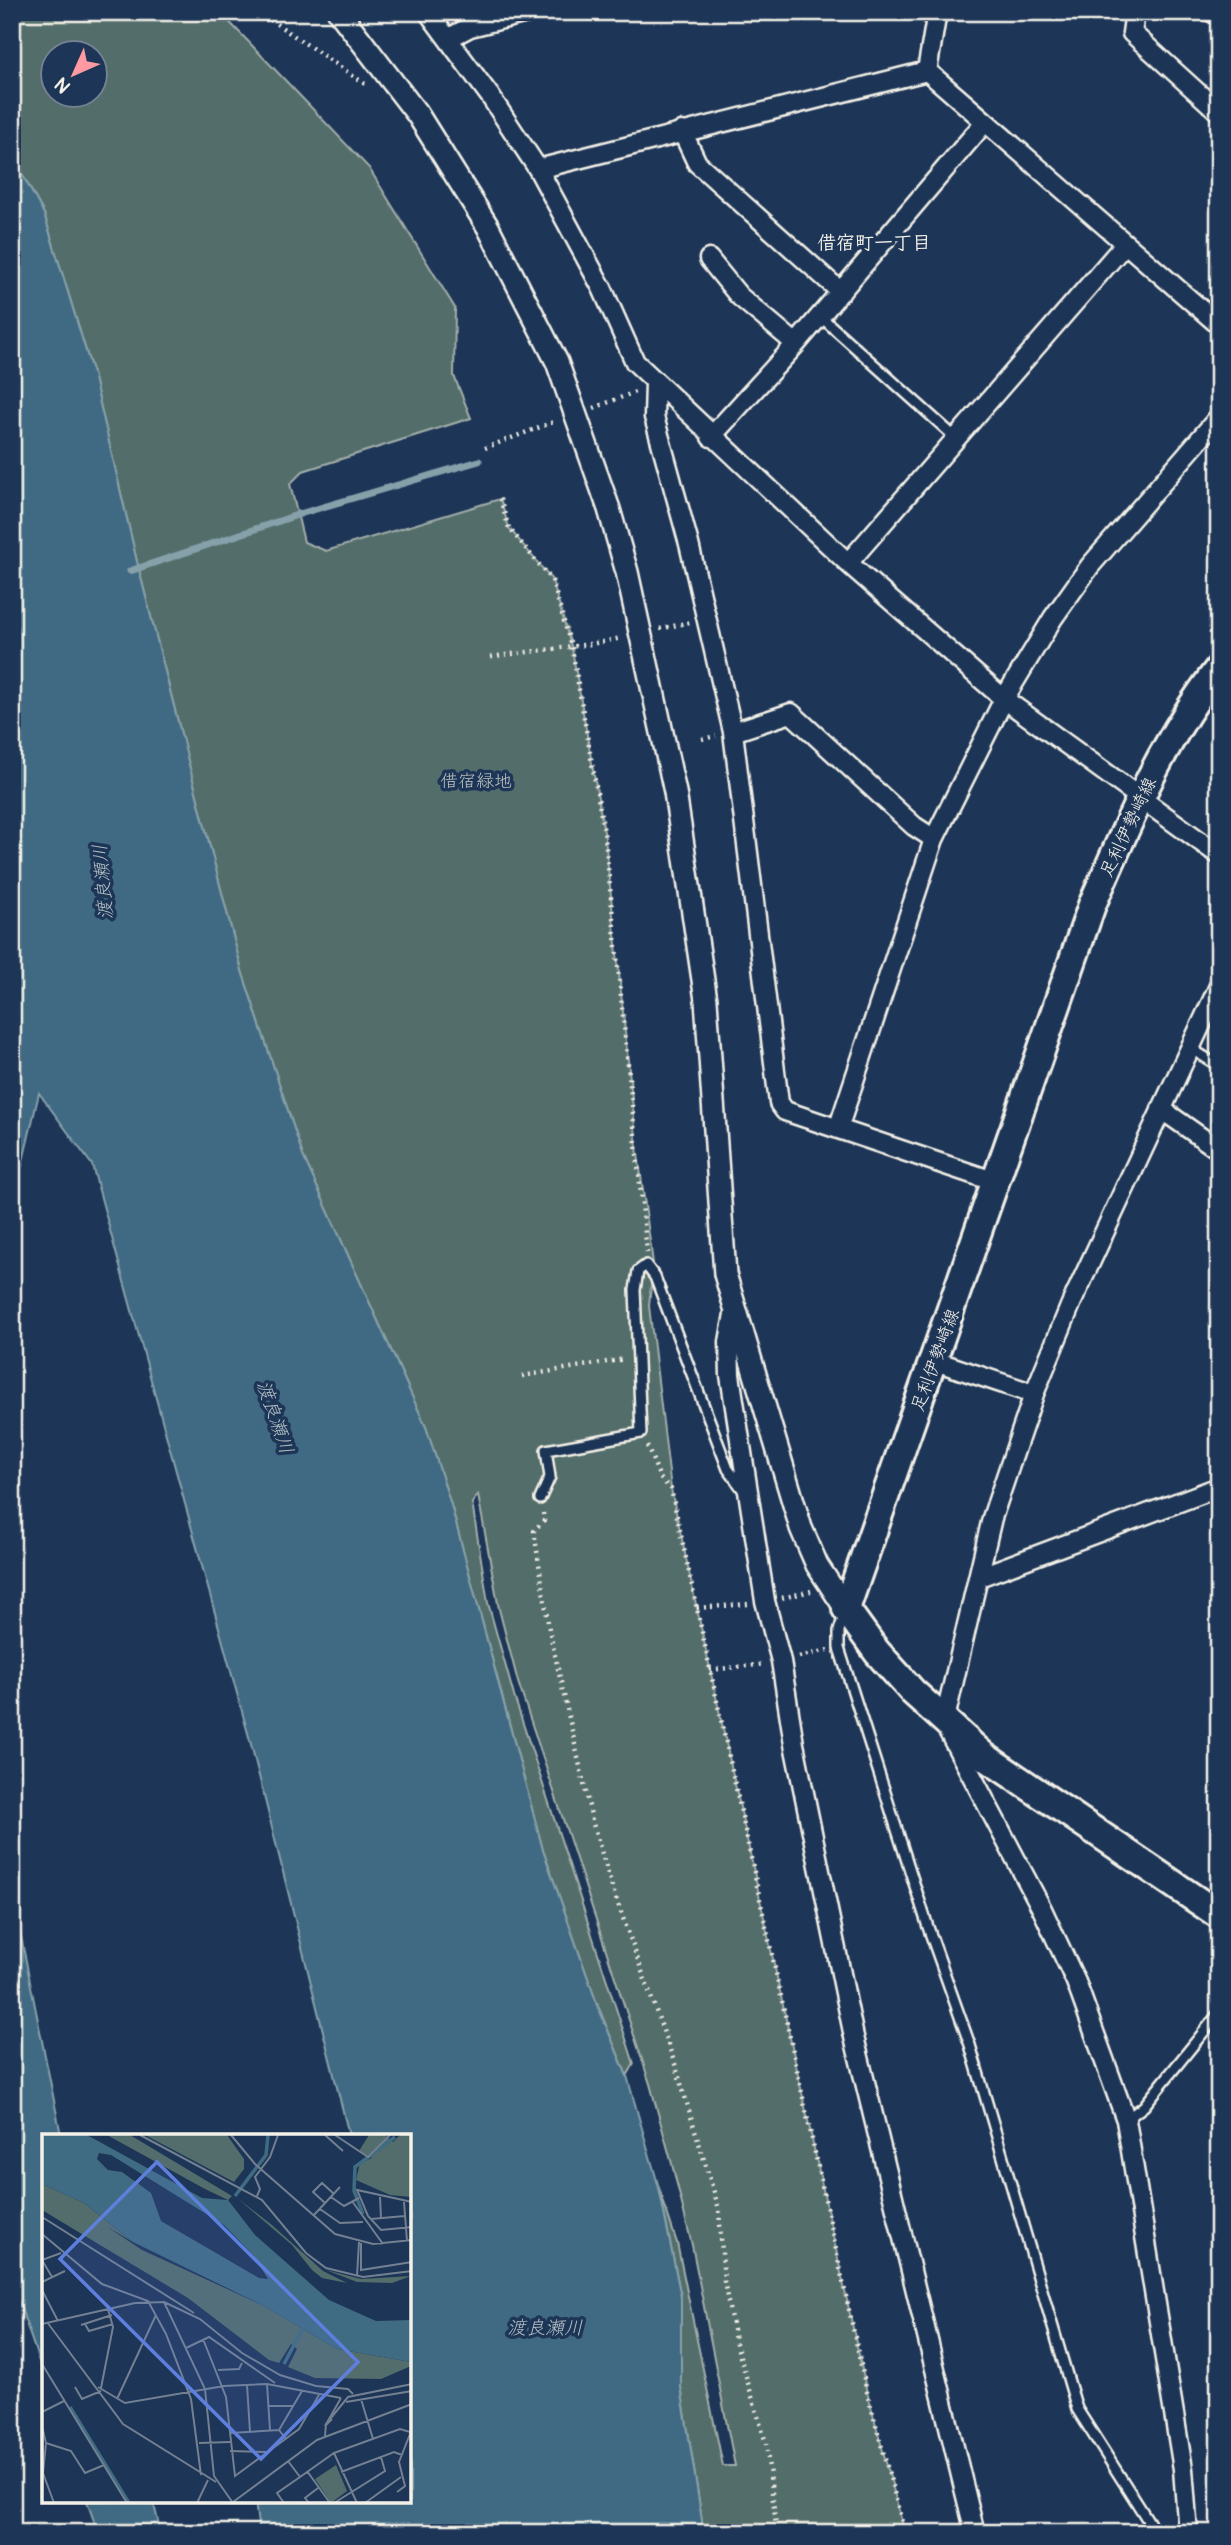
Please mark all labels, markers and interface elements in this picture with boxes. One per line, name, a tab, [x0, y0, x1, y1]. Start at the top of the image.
north arrow	[38, 38, 108, 108]
text: N	[50, 72, 76, 98]
district label: 借宿町一丁目	[817, 231, 931, 255]
park label: 借宿緑地	[440, 770, 512, 793]
street label: 足利伊勢崎線	[1095, 773, 1162, 881]
water label: 渡良瀬川	[88, 843, 118, 921]
street label: 足利伊勢崎線	[906, 1305, 965, 1415]
water label: 渡良瀬川	[251, 1377, 299, 1457]
inset map	[42, 2134, 411, 2503]
water label: 渡良瀬川	[507, 2316, 583, 2340]

